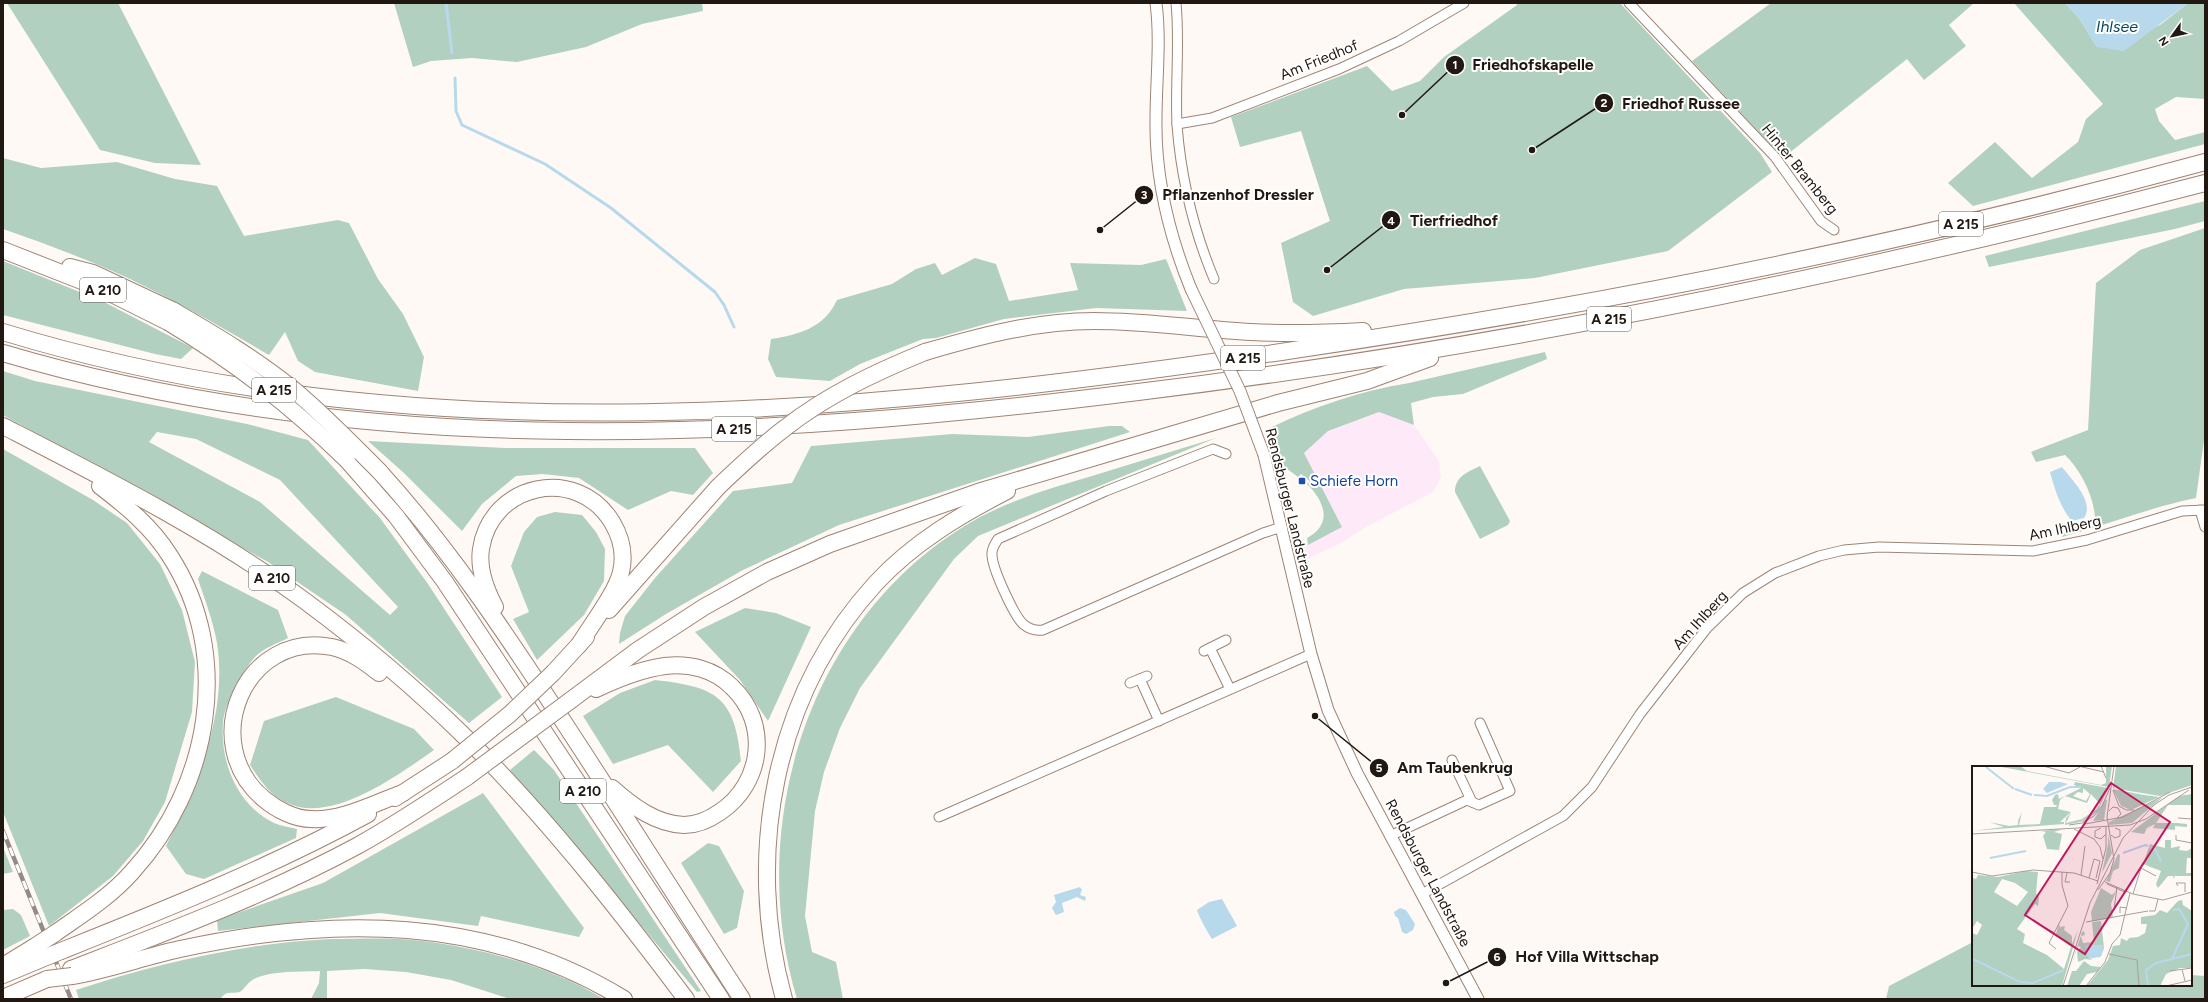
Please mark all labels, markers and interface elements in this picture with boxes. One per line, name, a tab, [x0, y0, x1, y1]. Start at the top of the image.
north arrow	[2152, 16, 2192, 56]
water label: Ihlsee	[2096, 17, 2138, 36]
text: N	[2156, 34, 2172, 48]
street label: Am Friedhof	[1277, 36, 1361, 84]
callout: Friedhofskapelle	[1445, 51, 1602, 79]
text: Friedhofskapelle	[1472, 55, 1594, 74]
text: 1	[1452, 58, 1458, 72]
callout: Friedhof Russee	[1594, 89, 1748, 117]
text: Friedhof Russee	[1622, 94, 1740, 113]
text: 2	[1601, 96, 1608, 110]
street label: Hinter Bramberg	[1758, 120, 1842, 218]
callout: Pflanzenhof Dressler	[1134, 181, 1322, 209]
text: Pflanzenhof Dressler	[1162, 185, 1314, 204]
text: 3	[1141, 188, 1148, 202]
callout: Tierfriedhof	[1381, 206, 1506, 234]
text: Tierfriedhof	[1410, 211, 1499, 230]
road number: A 215	[1939, 212, 1983, 236]
text: 4	[1387, 214, 1395, 228]
road number: A 210	[80, 278, 126, 302]
road number: A 215	[1587, 307, 1631, 331]
road number: A 215	[1221, 346, 1265, 370]
road number: A 215	[252, 378, 296, 402]
road number: A 215	[712, 417, 756, 441]
street label: Rendsburger Landstraße	[1261, 426, 1319, 590]
place label: Schiefe Horn	[1310, 472, 1398, 490]
marker: Schiefe Horn	[1297, 476, 1307, 486]
street label: Am Ihlberg	[2027, 512, 2103, 544]
road number: A 210	[249, 566, 295, 590]
street label: Am Ihlberg	[1669, 587, 1731, 653]
callout: Am Taubenkrug	[1369, 754, 1521, 782]
text: Am Taubenkrug	[1397, 758, 1513, 777]
text: 5	[1376, 761, 1383, 775]
inset map	[1972, 766, 2192, 986]
road number: A 210	[560, 779, 606, 803]
street label: Rendsburger Landstraße	[1381, 796, 1475, 950]
callout: Hof Villa Wittschap	[1487, 943, 1667, 971]
text: Hof Villa Wittschap	[1515, 947, 1659, 966]
text: 6	[1494, 950, 1501, 964]

